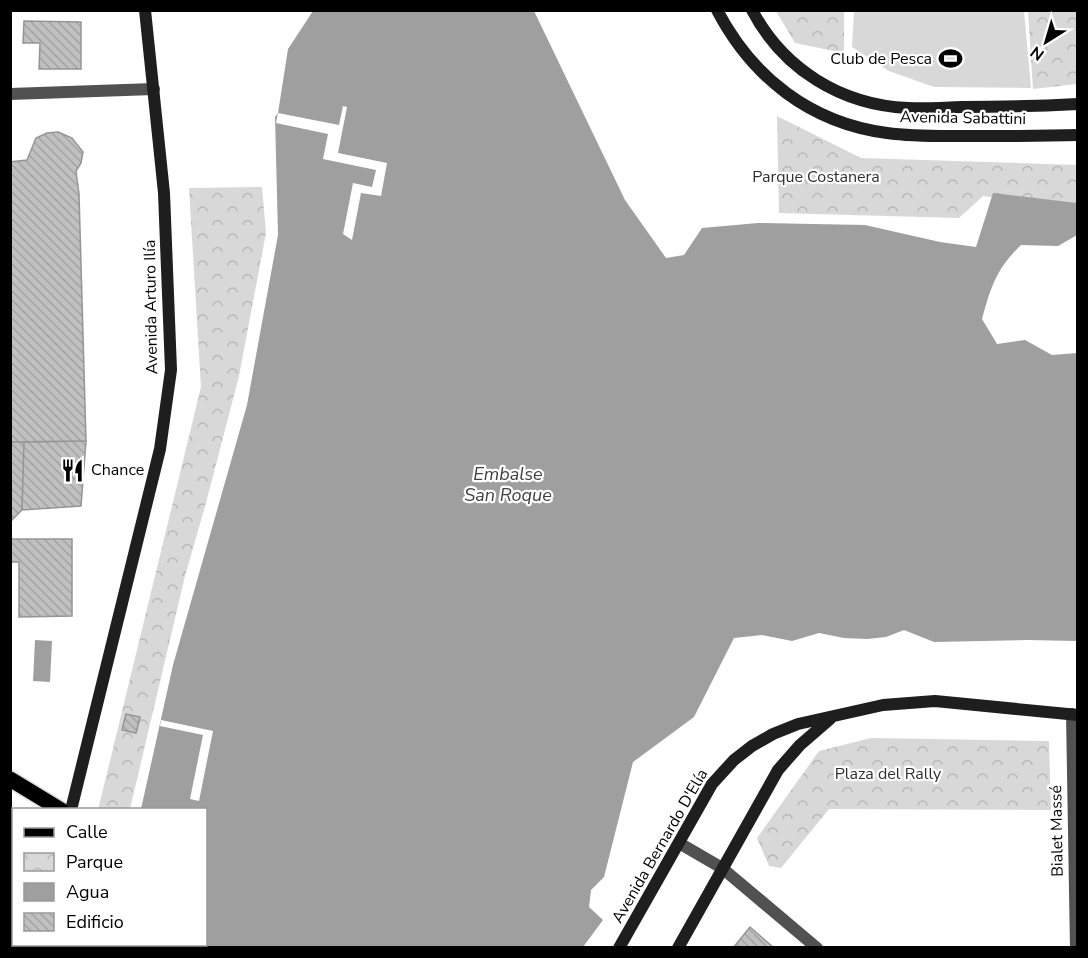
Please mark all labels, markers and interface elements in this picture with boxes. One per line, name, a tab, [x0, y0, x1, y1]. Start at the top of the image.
north arrow	[1016, 12, 1076, 72]
text: N	[1026, 41, 1049, 66]
sports icon: Club de Pesca	[937, 46, 963, 72]
place label: Club de Pesca	[830, 48, 932, 70]
street label: Avenida Sabattini	[900, 106, 1026, 130]
park label: Parque Costanera	[752, 166, 880, 188]
street label: Avenida Arturo Ilía	[139, 239, 163, 375]
restaurant icon: Chance	[60, 457, 86, 483]
place label: Chance	[91, 459, 144, 481]
water label: Embalse San Roque	[464, 462, 552, 507]
park label: Plaza del Rally	[835, 763, 942, 785]
street label: Avenida Bernardo D'Elía	[607, 765, 713, 927]
street label: Bialet Massé	[1045, 785, 1069, 877]
legend	[12, 808, 207, 946]
text: Calle	[66, 820, 108, 844]
text: Parque	[66, 850, 123, 874]
text: Agua	[66, 880, 109, 904]
text: Edificio	[66, 910, 124, 934]

